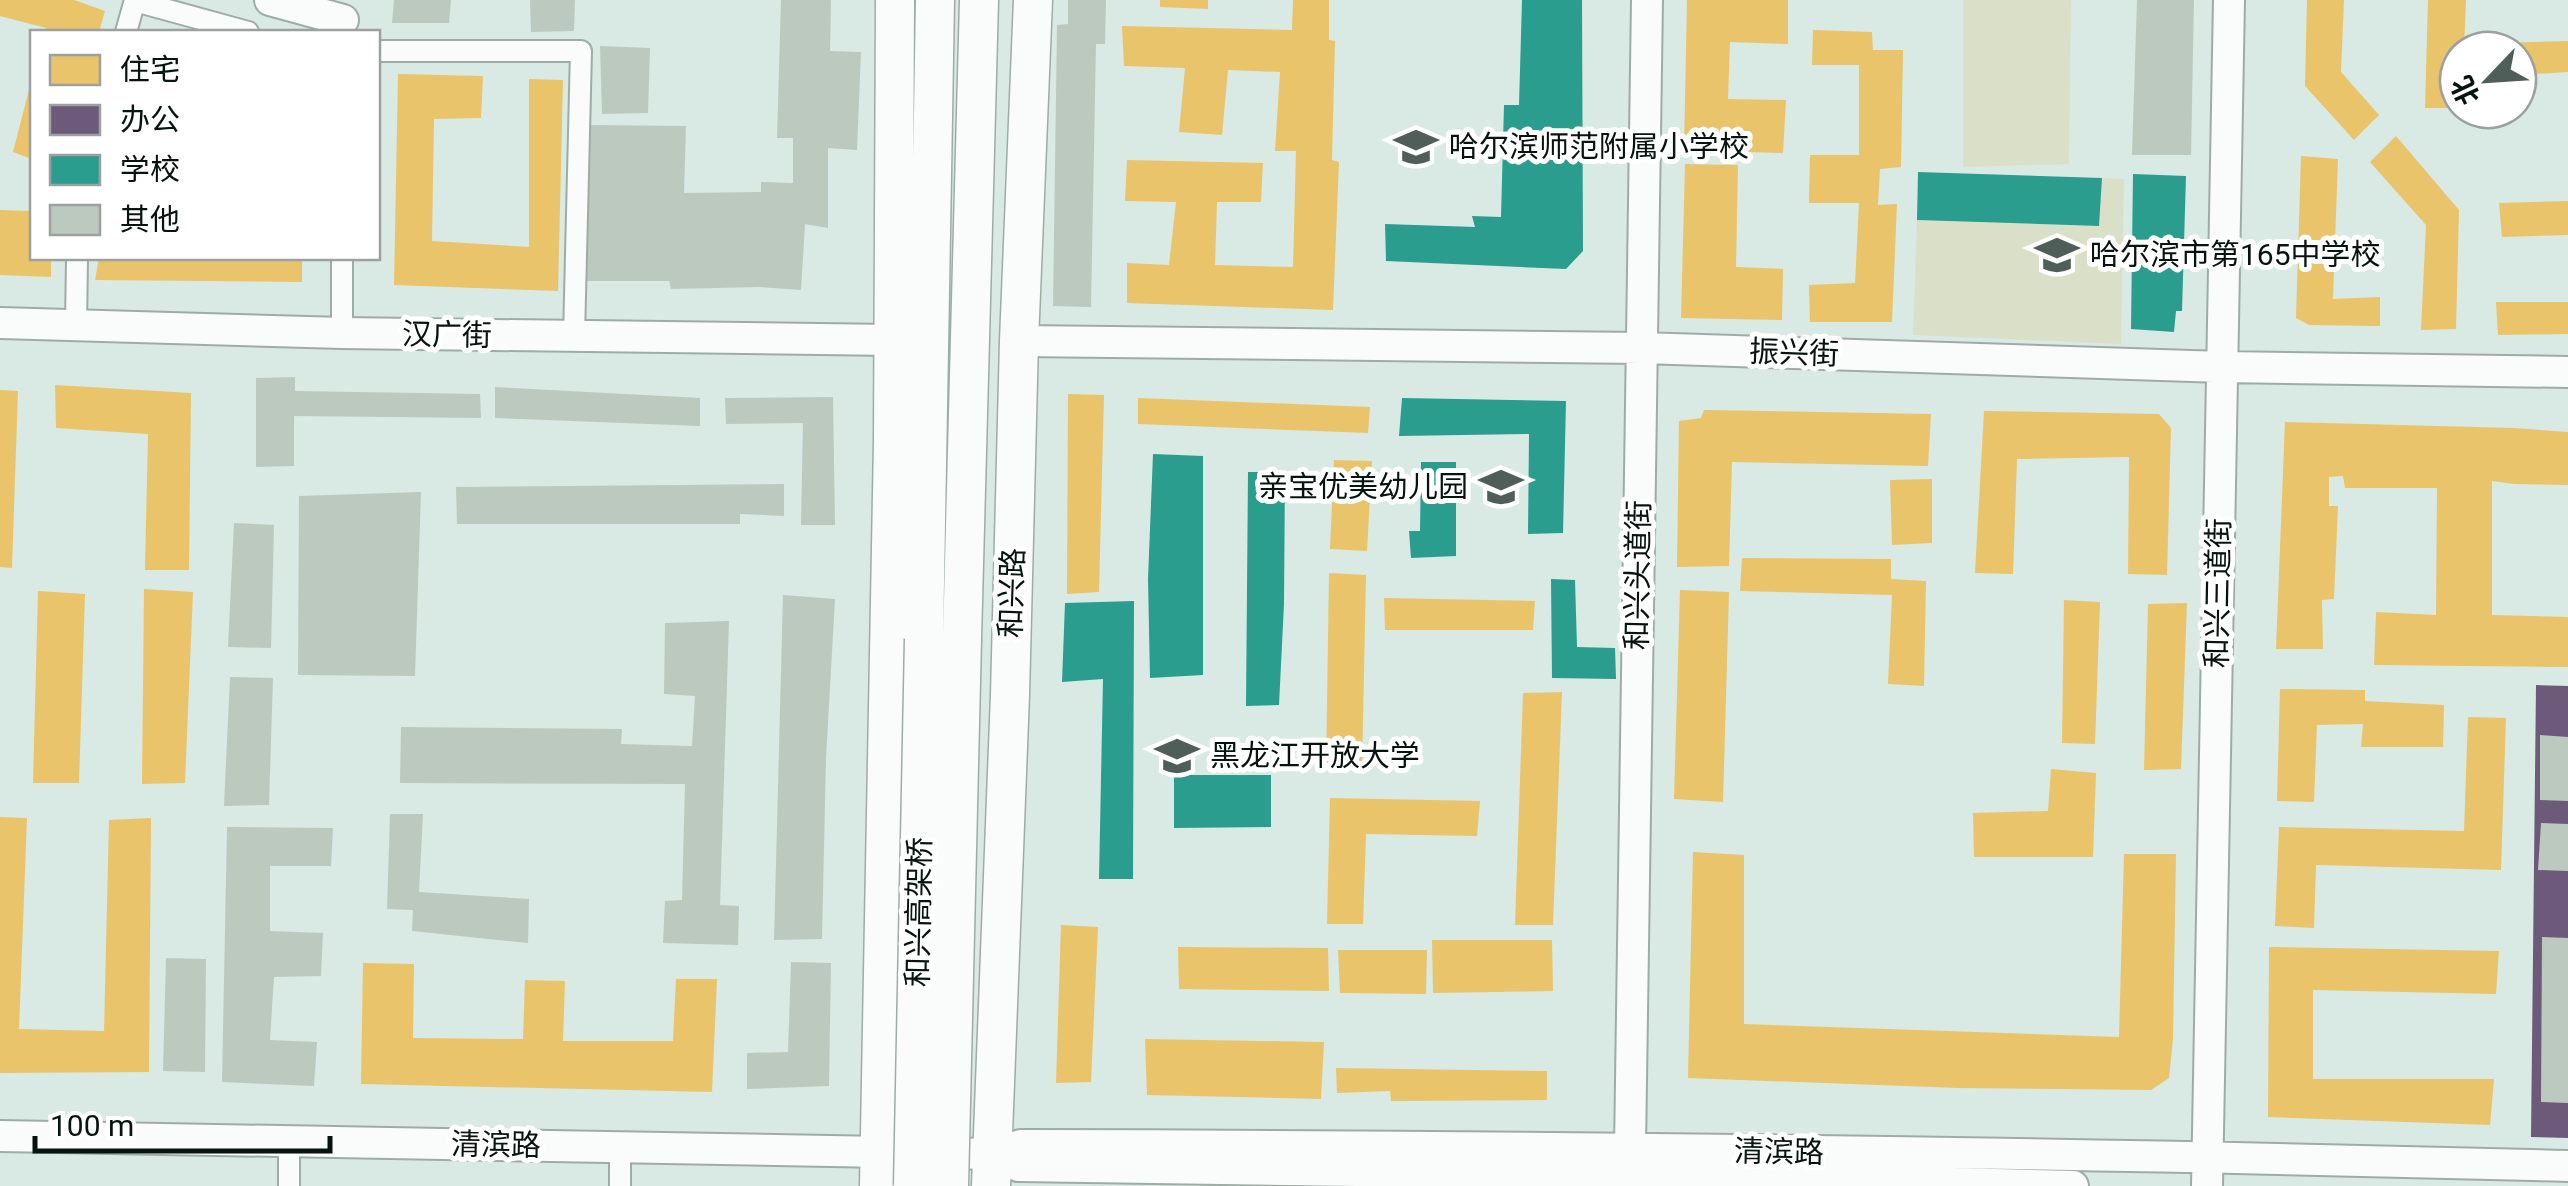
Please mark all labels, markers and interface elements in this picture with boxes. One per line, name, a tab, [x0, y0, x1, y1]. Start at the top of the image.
legend	[30, 30, 380, 260]
north arrow	[2438, 30, 2538, 130]
text: 住宅	[120, 52, 180, 87]
text: 北	[2445, 71, 2487, 110]
text: 办公	[120, 102, 180, 137]
school or university icon: 哈尔滨师范附属小学校	[1392, 123, 1440, 171]
place label: 哈尔滨师范附属小学校	[1449, 129, 1749, 164]
text: 学校	[120, 152, 180, 187]
text: 其他	[120, 202, 180, 237]
school or university icon: 哈尔滨市第165中学校	[2033, 231, 2081, 279]
place label: 哈尔滨市第165中学校	[2090, 237, 2381, 272]
street label: 汉广街	[402, 316, 492, 353]
street label: 振兴街	[1748, 333, 1840, 372]
school or university icon: 亲宝优美幼儿园	[1477, 463, 1525, 511]
place label: 亲宝优美幼儿园	[1258, 469, 1468, 504]
street label: 和兴头道街	[1619, 500, 1656, 650]
street label: 和兴三道街	[2199, 518, 2236, 668]
street label: 和兴路	[992, 547, 1031, 639]
school or university icon: 黑龙江开放大学	[1153, 732, 1201, 780]
place label: 黑龙江开放大学	[1210, 738, 1420, 773]
street label: 和兴高架桥	[900, 837, 937, 987]
scale bar	[35, 1091, 330, 1153]
text: 100 m	[50, 1108, 134, 1143]
street label: 清滨路	[451, 1126, 541, 1163]
street label: 清滨路	[1734, 1133, 1824, 1170]

